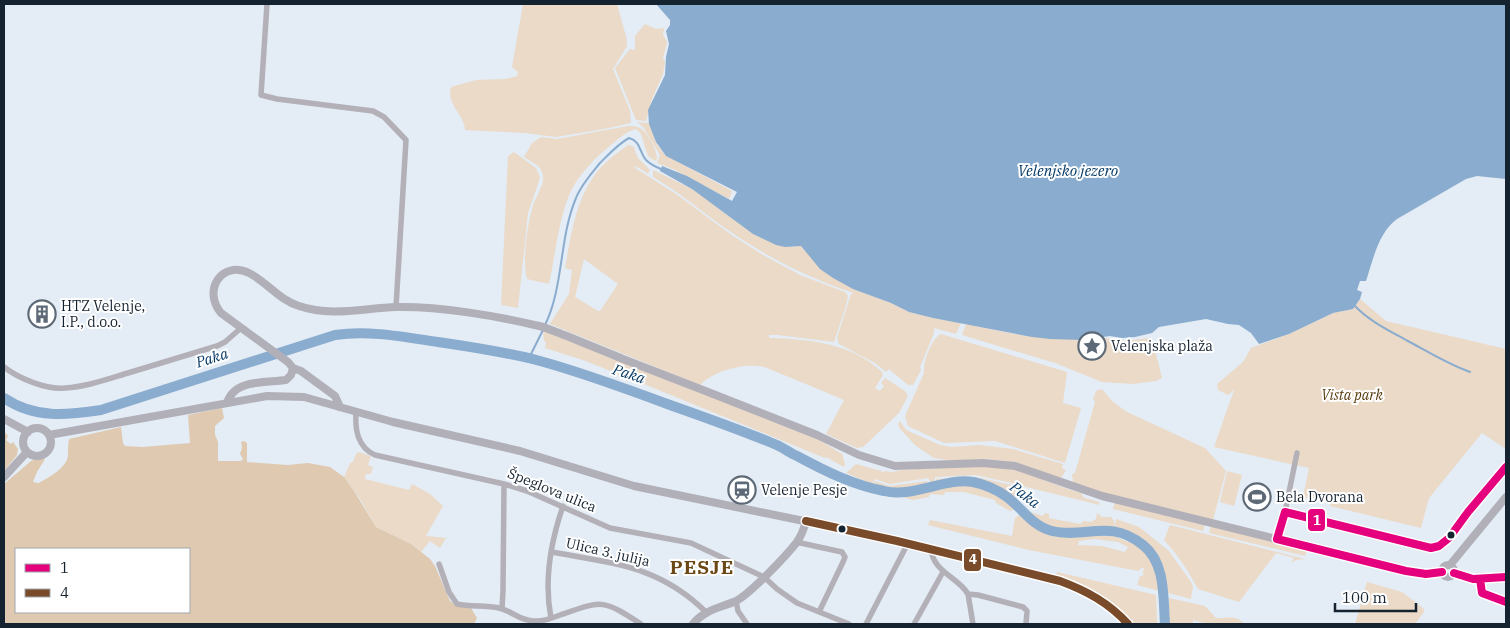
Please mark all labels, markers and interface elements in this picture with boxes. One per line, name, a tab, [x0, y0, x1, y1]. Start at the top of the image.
water label: Velenjsko jezero	[1018, 161, 1118, 180]
place label: HTZ Velenje, I.P., d.o.o.	[61, 297, 145, 331]
building icon: HTZ Velenje, I.P., d.o.o.	[27, 299, 57, 329]
place icon: Velenjska plaža	[1077, 331, 1107, 361]
place label: Velenjska plaža	[1111, 337, 1213, 355]
water label: Paka	[192, 343, 231, 372]
water label: Paka	[610, 359, 649, 388]
park label: Vista park	[1321, 386, 1383, 404]
street label: Špeglova ulica	[505, 463, 600, 516]
station icon: Velenje Pesje	[727, 475, 757, 505]
water label: Paka	[1006, 477, 1045, 513]
place label: Velenje Pesje	[761, 481, 847, 499]
sports icon: Bela Dvorana	[1242, 482, 1272, 512]
place label: Bela Dvorana	[1276, 488, 1364, 506]
line badge: 1	[1307, 508, 1326, 532]
text: 1	[1313, 511, 1321, 529]
unlabelled marker	[837, 524, 847, 534]
unlabelled marker	[1446, 530, 1456, 540]
street label: Ulica 3. julija	[564, 534, 652, 570]
legend	[15, 548, 190, 613]
line badge: 4	[963, 548, 982, 572]
text: 4	[969, 550, 977, 568]
district label: PESJE	[670, 555, 734, 579]
text: 1	[60, 558, 69, 577]
scale bar	[1335, 580, 1416, 612]
text: 4	[60, 583, 69, 602]
text: 100 m	[1342, 588, 1387, 607]

